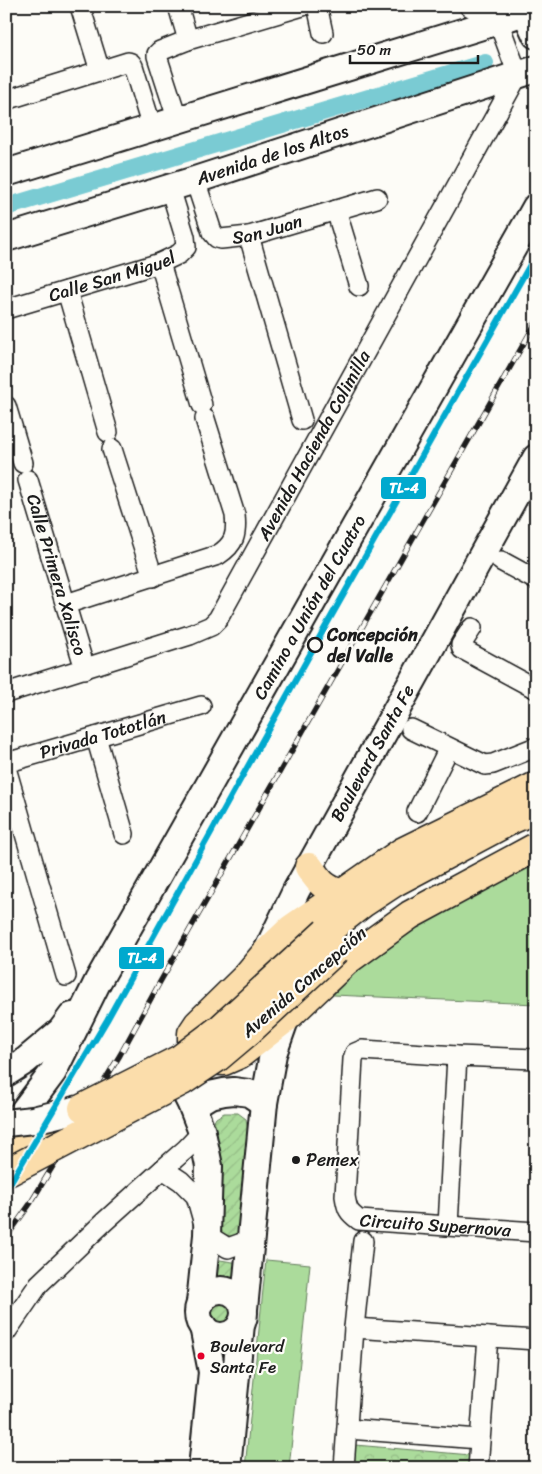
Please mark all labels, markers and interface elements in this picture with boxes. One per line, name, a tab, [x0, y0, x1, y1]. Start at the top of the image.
scale bar	[350, 32, 477, 64]
text: 50 m	[357, 37, 392, 63]
street label: Avenida de los Altos	[191, 115, 353, 195]
street label: San Juan	[231, 205, 307, 254]
street label: Calle San Miguel	[45, 241, 182, 311]
street label: Avenida Hacienda Colimilla	[248, 343, 380, 547]
line badge: TL-4	[380, 476, 427, 500]
text: TL-4	[389, 476, 419, 501]
street label: Calle Primera Xalisco	[17, 490, 96, 660]
street label: Camino a Unión del Cuatro	[244, 509, 375, 706]
place label: Concepción del Valle	[326, 619, 418, 672]
marker: Concepción del Valle	[307, 637, 323, 653]
street label: Boulevard Santa Fe	[321, 678, 424, 828]
street label: Privada Tototlán	[36, 701, 170, 768]
street label: Avenida Concepción	[233, 918, 374, 1047]
line badge: TL-4	[118, 946, 165, 970]
text: TL-4	[127, 946, 157, 971]
place label: Pemex	[306, 1144, 359, 1176]
marker: Pemex	[290, 1154, 302, 1166]
street label: Circuito Supernova	[359, 1204, 513, 1246]
place label: Boulevard Santa Fe	[210, 1331, 285, 1382]
marker: Boulevard Santa Fe	[196, 1351, 206, 1361]

